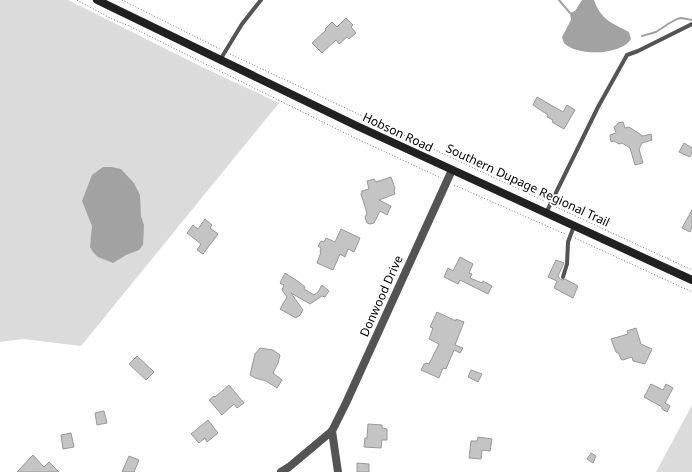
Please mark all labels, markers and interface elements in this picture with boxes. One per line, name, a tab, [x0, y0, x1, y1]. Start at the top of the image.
street label: Hobson Road	[360, 108, 436, 156]
street label: Southern Dupage Regional Trail	[443, 139, 613, 231]
street label: Donwood Drive	[355, 252, 407, 339]

